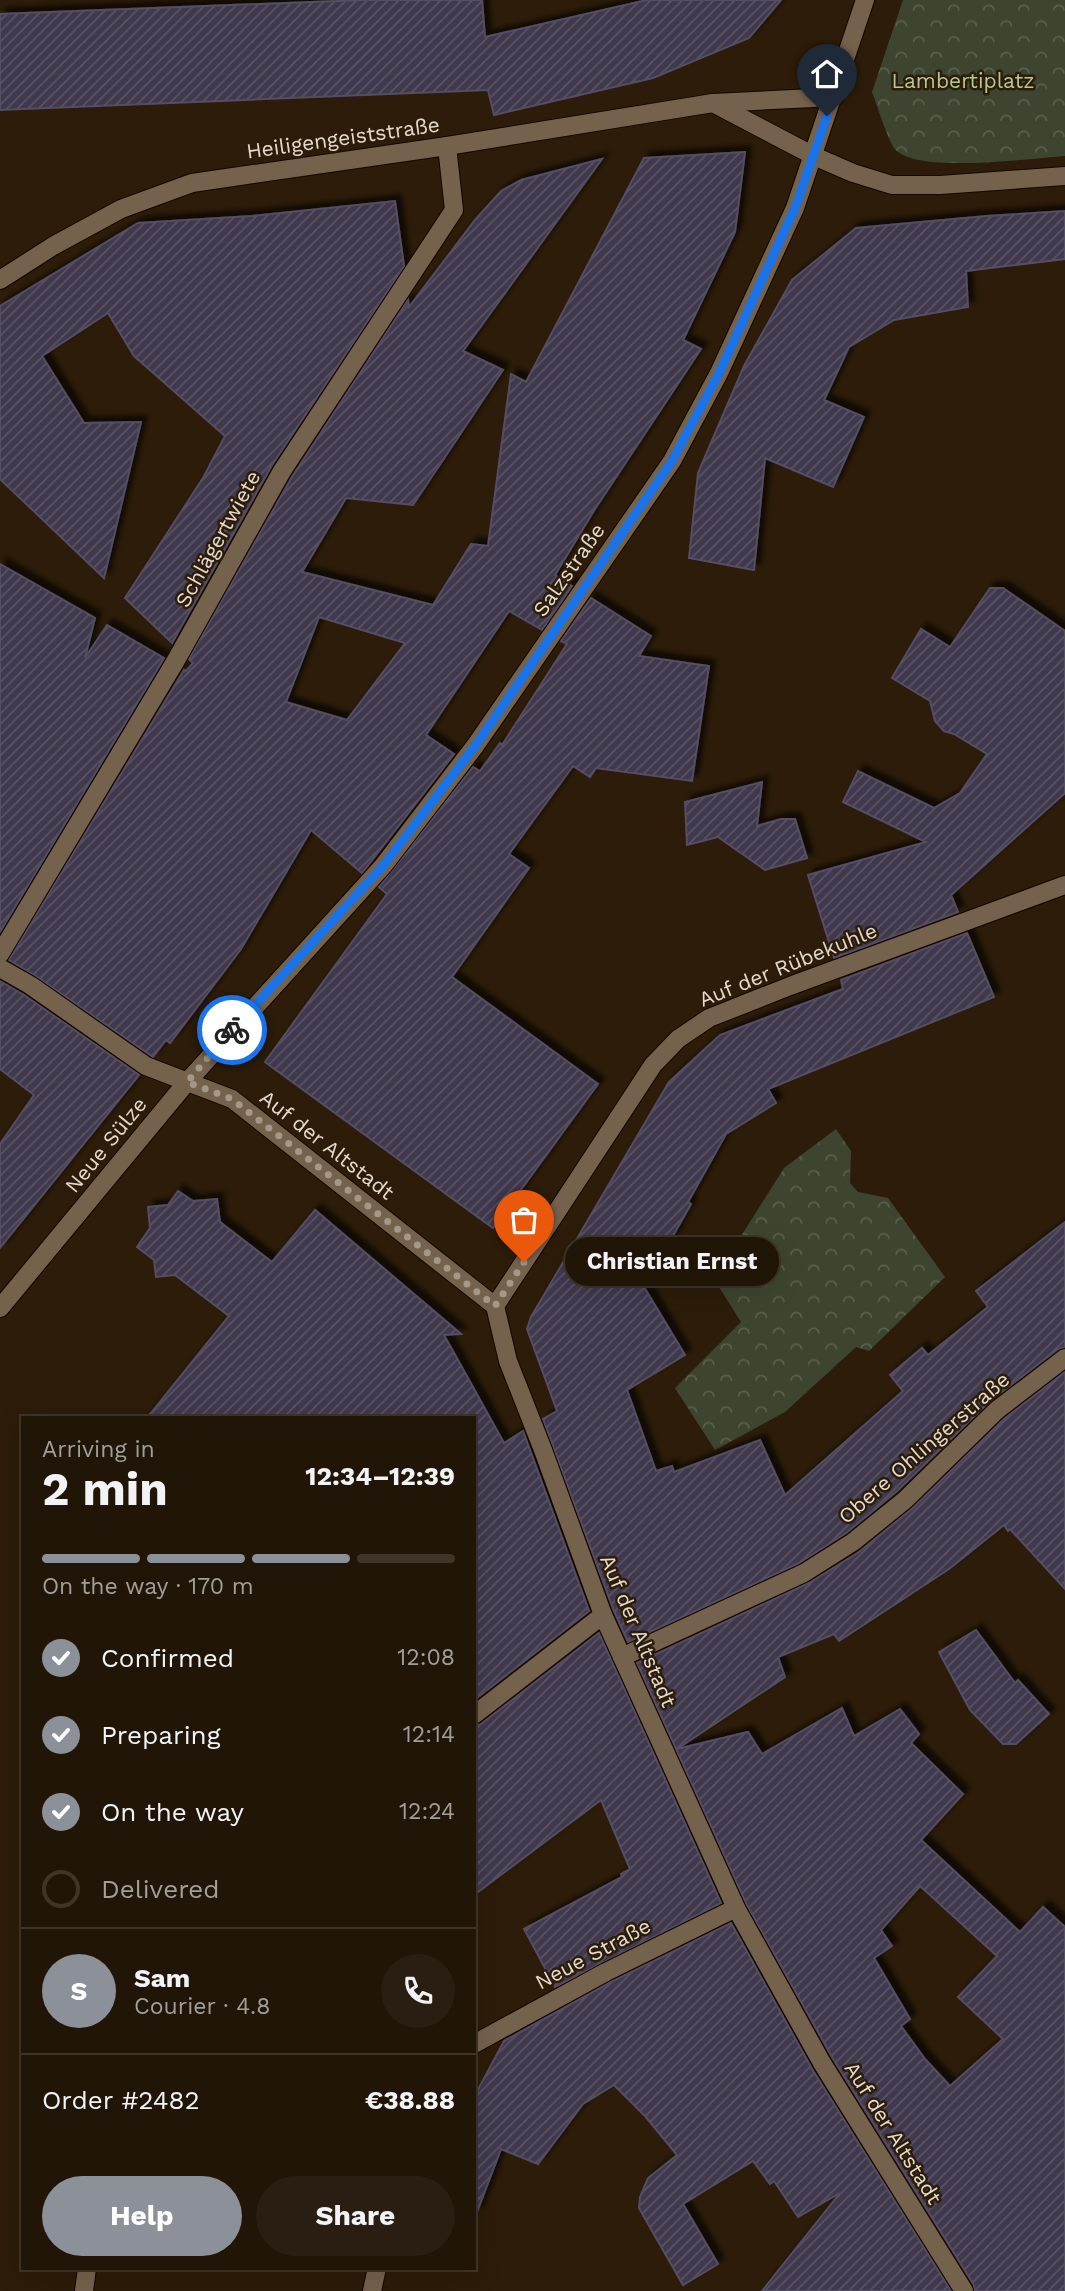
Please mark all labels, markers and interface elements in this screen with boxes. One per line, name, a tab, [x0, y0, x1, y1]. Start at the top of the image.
pin	[797, 44, 857, 116]
icon: home	[808, 55, 846, 93]
park label: Lambertiplatz	[891, 68, 1035, 93]
street label: Heiligengeiststraße	[245, 112, 441, 163]
street label: Schlägertwiete	[170, 466, 265, 611]
street label: Salzstraße	[527, 518, 610, 621]
street label: Auf der Rübekuhle	[695, 917, 881, 1012]
courier	[197, 995, 267, 1065]
icon: bike	[213, 1011, 251, 1049]
street label: Auf der Altstadt	[255, 1084, 399, 1205]
street label: Neue Sülze	[60, 1092, 152, 1197]
pin	[494, 1190, 554, 1262]
icon: bag	[505, 1201, 543, 1239]
callout: Christian Ernst	[566, 1238, 780, 1286]
text: Christian Ernst	[587, 1248, 757, 1275]
street label: Obere Ohlingerstraße	[833, 1367, 1014, 1529]
text: Arriving in	[42, 1436, 155, 1463]
text: 12:34–12:39	[305, 1461, 455, 1491]
text: 2 min	[42, 1462, 168, 1516]
street label: Auf der Altstadt	[595, 1551, 682, 1711]
text: On the way · 170 m	[42, 1573, 254, 1600]
icon: check	[42, 1639, 80, 1677]
text: Confirmed	[101, 1643, 234, 1673]
text: 12:08	[397, 1644, 455, 1671]
icon: check	[42, 1716, 80, 1754]
text: Preparing	[101, 1720, 221, 1750]
text: 12:14	[403, 1721, 455, 1748]
icon: check	[42, 1793, 80, 1831]
text: On the way	[101, 1797, 244, 1827]
text: 12:24	[399, 1798, 455, 1825]
text: Delivered	[101, 1874, 220, 1904]
street label: Neue Straße	[531, 1913, 655, 1994]
button: phone	[381, 1954, 455, 2028]
text: Sam	[134, 1963, 190, 1993]
text: S	[71, 1976, 87, 2006]
text: Courier · 4.8	[134, 1993, 270, 2020]
street label: Auf der Altstadt	[840, 2057, 947, 2209]
text: Order #2482	[42, 2085, 200, 2115]
text: €38.88	[365, 2085, 455, 2115]
button: Help	[42, 2176, 242, 2256]
button: Share	[256, 2176, 455, 2256]

